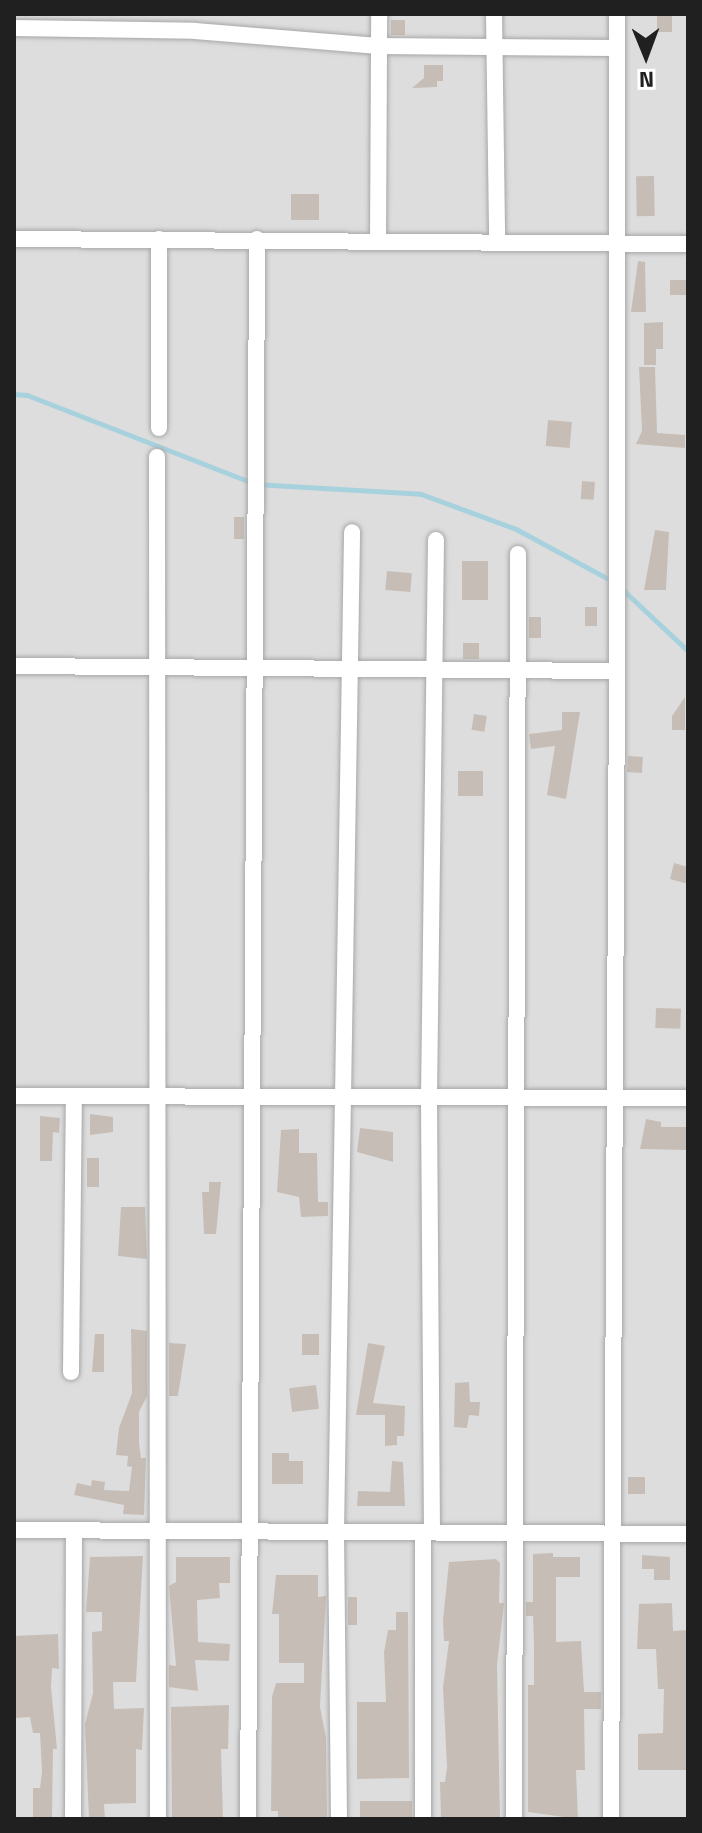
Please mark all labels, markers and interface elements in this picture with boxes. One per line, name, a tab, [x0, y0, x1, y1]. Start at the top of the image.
north arrow	[606, 16, 686, 96]
text: N	[638, 63, 654, 97]

